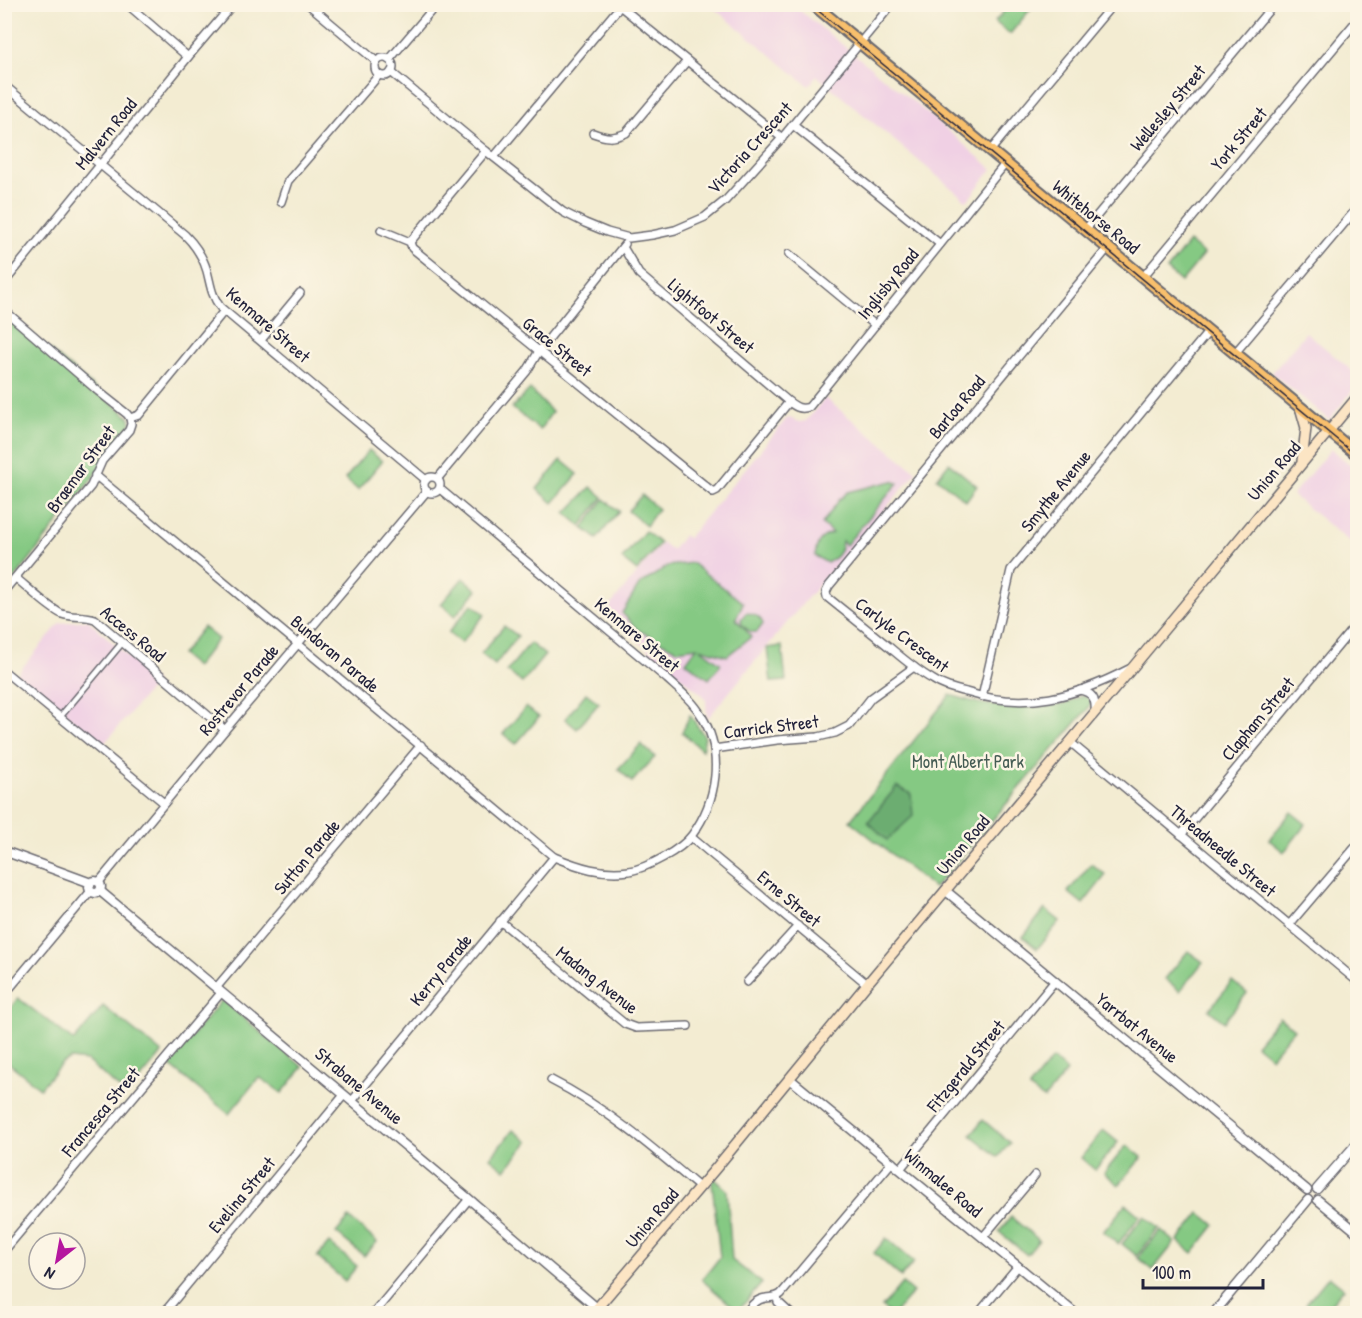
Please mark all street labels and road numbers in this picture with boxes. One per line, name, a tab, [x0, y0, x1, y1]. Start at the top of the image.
street label: Wellesley Street	[1124, 59, 1212, 156]
street label: Malvern Road	[69, 93, 142, 175]
street label: Victoria Crescent	[701, 96, 798, 199]
street label: York Street	[1205, 101, 1273, 176]
street label: Whitehorse Road	[1047, 174, 1145, 260]
street label: Inglisby Road	[851, 243, 924, 325]
street label: Lightfoot Street	[663, 272, 760, 360]
street label: Kenmare Street	[221, 281, 316, 369]
street label: Grace Street	[517, 311, 598, 383]
street label: Barloa Road	[923, 370, 991, 444]
street label: Braemar Street	[40, 419, 121, 518]
street label: Union Road	[1241, 435, 1306, 506]
street label: Smythe Avenue	[1015, 444, 1096, 537]
street label: Carlyle Crescent	[850, 591, 955, 679]
street label: Kenmare Street	[589, 592, 686, 678]
street label: Access Road	[95, 600, 171, 668]
street label: Bundoran Parade	[286, 609, 385, 698]
street label: Rostrevor Parade	[193, 639, 284, 741]
street label: Clapham Street	[1215, 671, 1301, 766]
street label: Carrick Street	[722, 708, 821, 745]
street label: Threadneedle Street	[1165, 799, 1282, 903]
street label: Union Road	[930, 809, 995, 880]
street label: Sutton Parade	[268, 814, 346, 900]
street label: Erne Street	[752, 865, 827, 933]
street label: Kerry Parade	[404, 928, 477, 1011]
street label: Madang Avenue	[551, 940, 644, 1020]
street label: Yarrbat Avenue	[1091, 987, 1184, 1069]
street label: Fitzgerald Street	[920, 1014, 1011, 1118]
street label: Strabane Avenue	[310, 1041, 409, 1130]
street label: Francesca Street	[55, 1061, 146, 1163]
street label: Winmalee Road	[899, 1142, 988, 1223]
street label: Evelina Street	[202, 1151, 281, 1238]
street label: Union Road	[619, 1182, 684, 1253]

